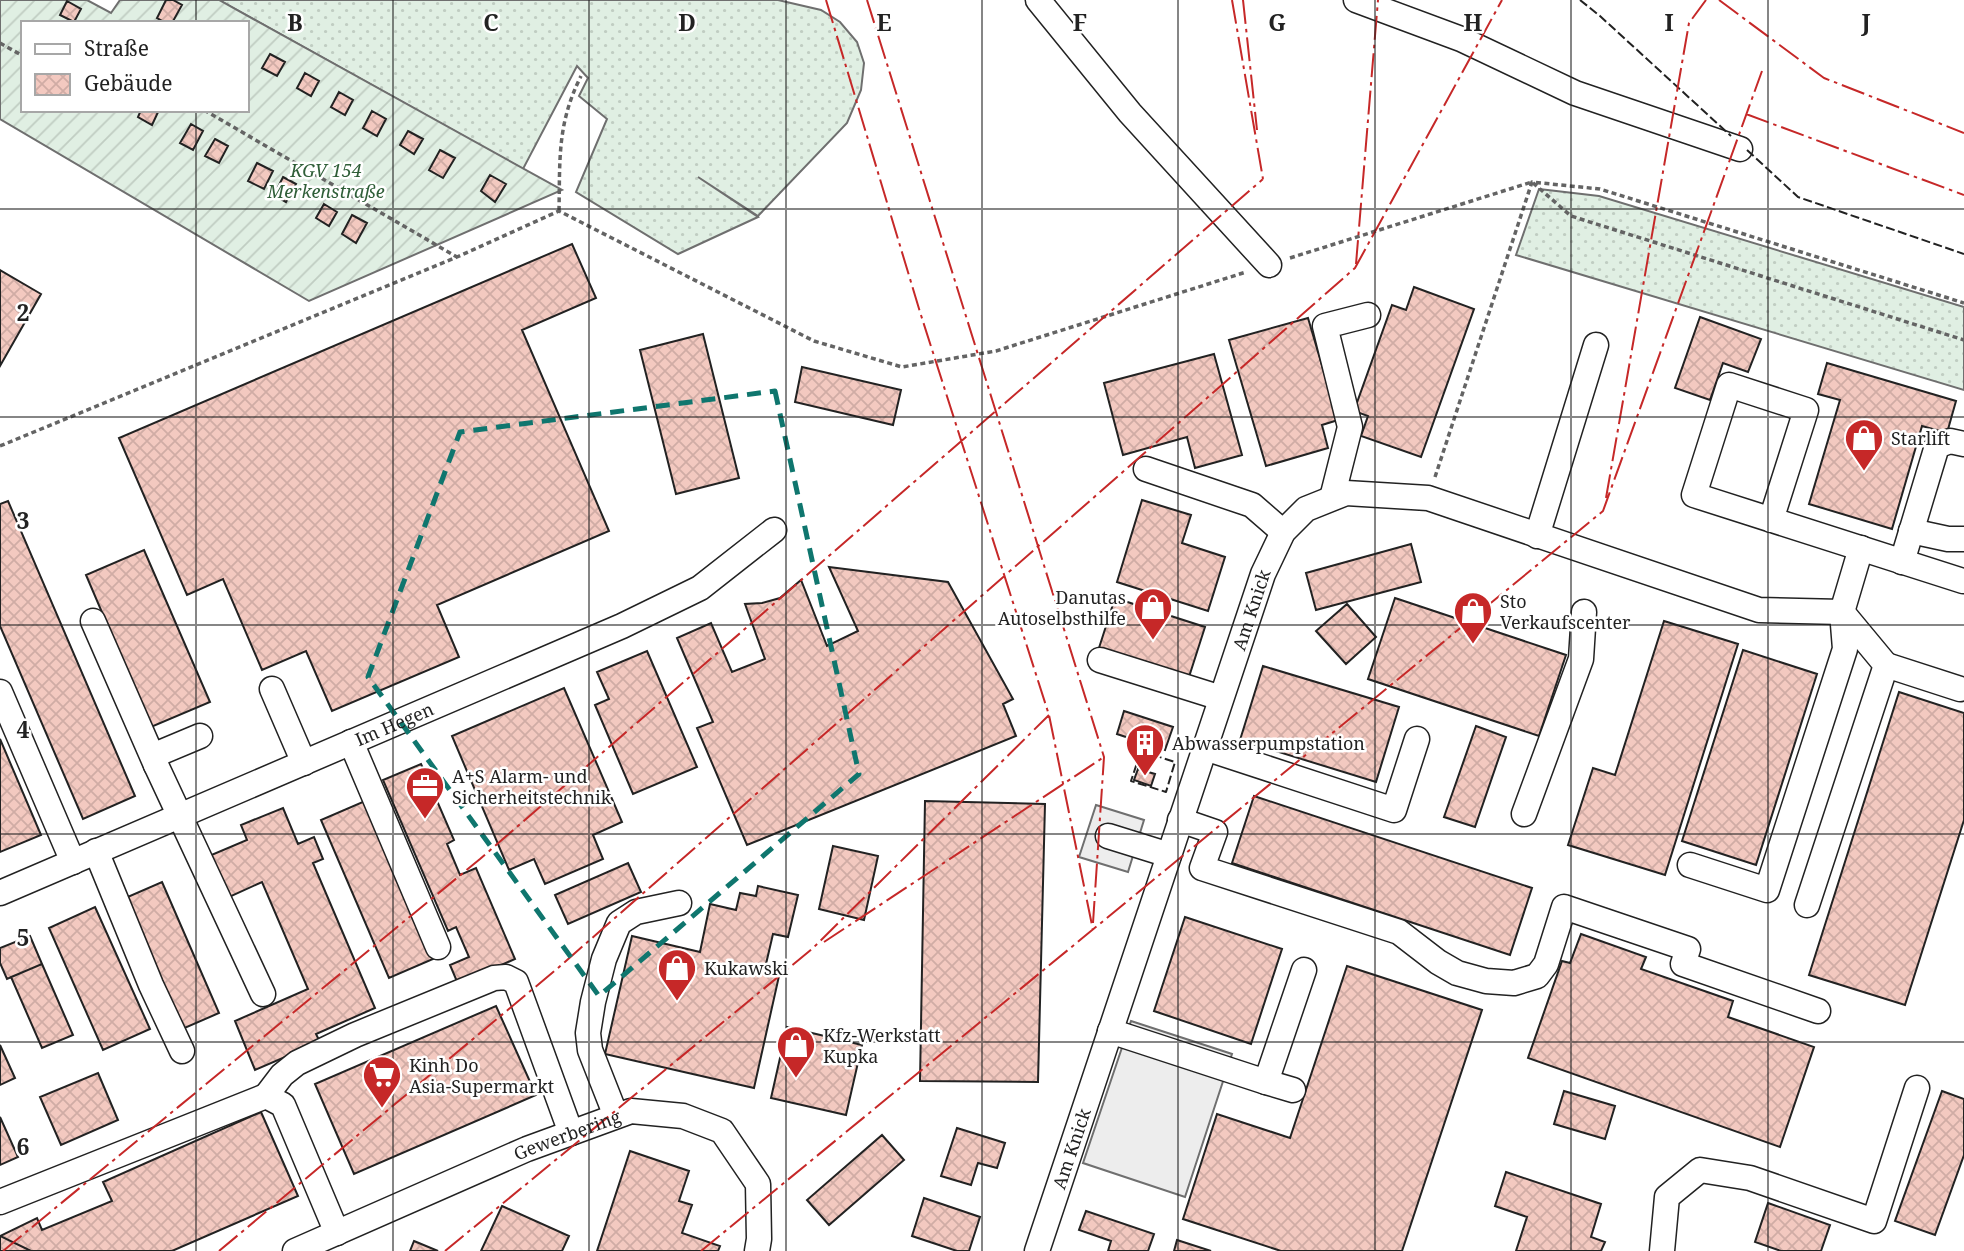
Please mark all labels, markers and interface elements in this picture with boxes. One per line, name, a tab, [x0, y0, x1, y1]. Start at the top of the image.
text: B	[287, 6, 303, 38]
text: C	[483, 6, 499, 38]
text: D	[678, 6, 696, 38]
text: E	[876, 6, 892, 38]
text: F	[1073, 6, 1087, 38]
text: G	[1268, 6, 1286, 38]
text: H	[1464, 6, 1483, 38]
text: I	[1664, 6, 1674, 38]
text: J	[1860, 6, 1871, 38]
legend	[21, 21, 248, 112]
text: Straße	[84, 34, 149, 62]
text: Gebäude	[84, 69, 172, 97]
park label: KGV 154 Merkenstraße	[266, 158, 385, 203]
text: 2	[17, 296, 30, 328]
shop icon: Starlift	[1843, 417, 1885, 472]
place label: Starlift	[1891, 426, 1950, 450]
text: 3	[17, 504, 30, 536]
street label: Am Knick	[1226, 566, 1276, 653]
place label: Danutas Autoselbsthilfe	[998, 585, 1126, 630]
shop icon: Danutas Autoselbsthilfe	[1132, 586, 1174, 641]
place label: Sto Verkaufscenter	[1500, 589, 1631, 634]
shop icon: Sto Verkaufscenter	[1452, 590, 1494, 645]
street label: Im Hegen	[351, 696, 438, 751]
text: 4	[17, 713, 30, 745]
building icon: Abwasserpumpstation	[1124, 722, 1166, 777]
place label: Abwasserpumpstation	[1172, 731, 1365, 755]
place label: A+S Alarm- und Sicherheitstechnik	[452, 764, 612, 809]
office icon: A+S Alarm- und Sicherheitstechnik	[404, 765, 446, 820]
text: 5	[17, 921, 30, 953]
shop icon: Kukawski	[656, 947, 698, 1002]
place label: Kukawski	[704, 956, 788, 980]
place label: Kfz-Werkstatt Kupka	[823, 1023, 941, 1068]
shop icon: Kfz-Werkstatt Kupka	[775, 1024, 817, 1079]
place label: Kinh Do Asia-Supermarkt	[409, 1053, 554, 1098]
supermarket icon: Kinh Do Asia-Supermarkt	[361, 1054, 403, 1109]
street label: Gewerbering	[510, 1104, 624, 1165]
street label: Am Knick	[1047, 1105, 1096, 1192]
text: 6	[17, 1130, 30, 1162]

